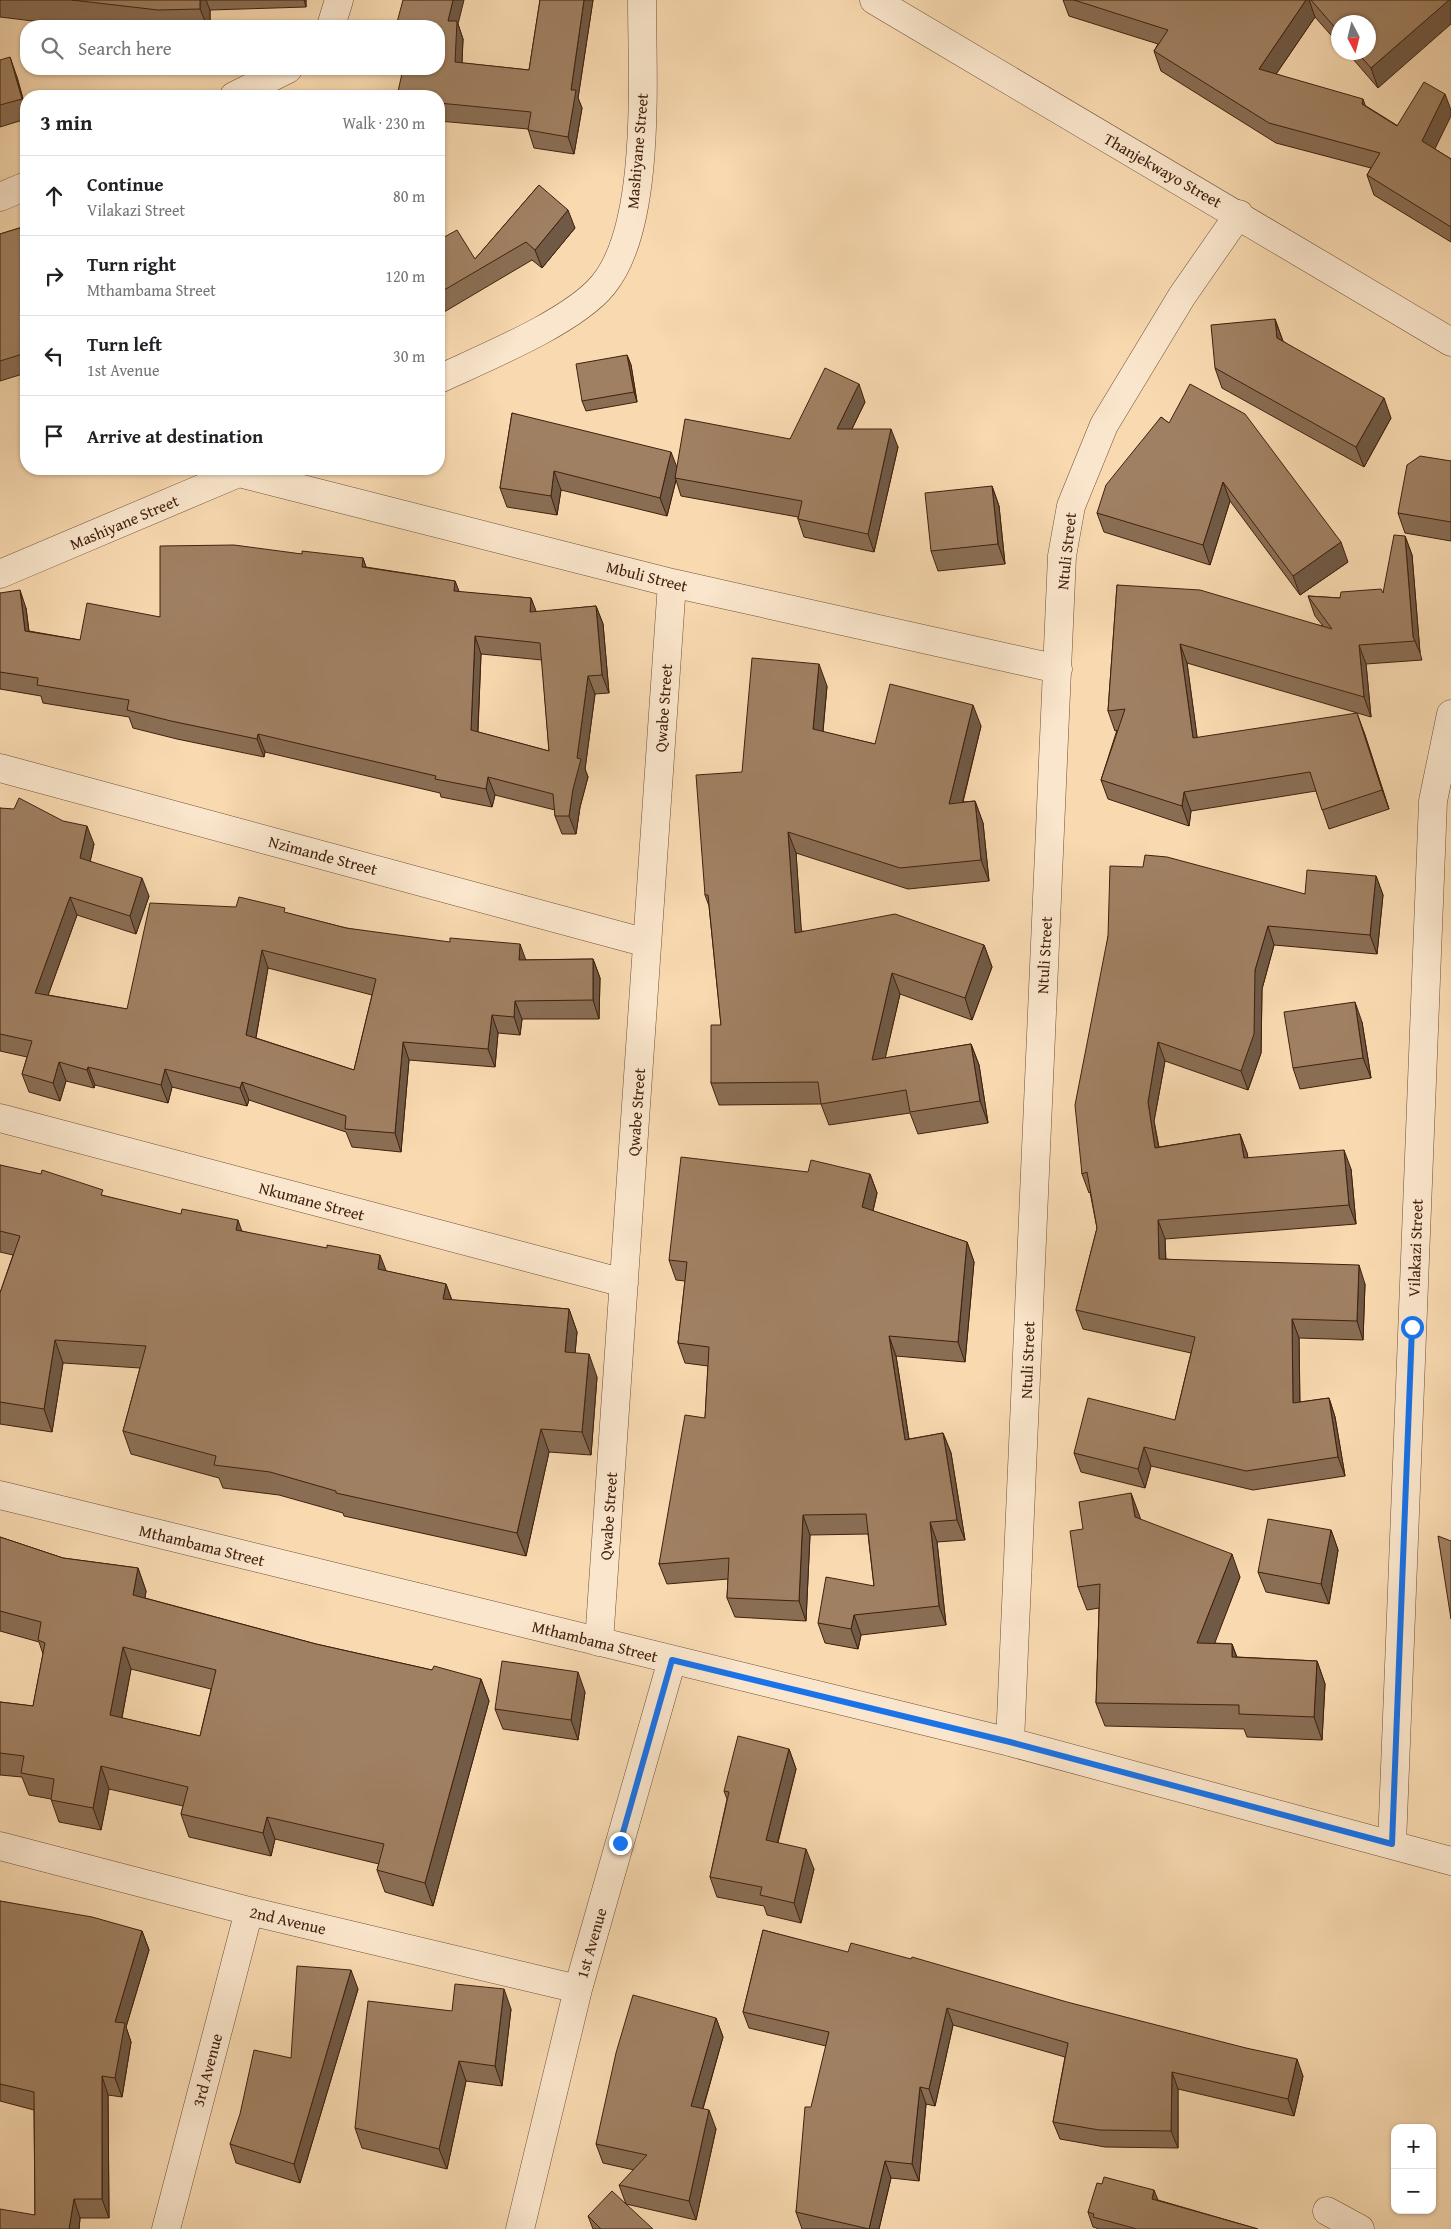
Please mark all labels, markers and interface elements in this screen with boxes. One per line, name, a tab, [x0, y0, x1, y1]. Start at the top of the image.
north arrow	[1331, 15, 1376, 60]
search box	[20, 20, 445, 75]
icon: search	[38, 34, 66, 62]
text: Search here	[78, 34, 172, 62]
street label: Mashiyane Street	[620, 92, 654, 210]
text: 3 min	[40, 107, 92, 138]
text: Walk · 230 m	[342, 111, 425, 135]
street label: Thanjekwayo Street	[1099, 126, 1227, 214]
text: Continue	[87, 170, 164, 198]
icon: ahead	[40, 182, 68, 210]
text: 80 m	[393, 184, 425, 208]
text: Vilakazi Street	[87, 198, 185, 222]
text: Turn right	[87, 250, 176, 278]
icon: right	[40, 262, 68, 290]
text: 120 m	[385, 264, 425, 288]
text: Mthambama Street	[87, 278, 216, 302]
text: Turn left	[87, 330, 162, 358]
icon: left	[40, 342, 68, 370]
text: 30 m	[393, 344, 425, 368]
text: 1st Avenue	[87, 358, 159, 382]
icon: arrive	[40, 422, 68, 450]
text: Arrive at destination	[87, 422, 263, 450]
street label: Mashiyane Street	[66, 488, 183, 556]
street label: Ntuli Street	[1050, 511, 1082, 591]
street label: Mbuli Street	[604, 554, 691, 598]
street label: Qwabe Street	[648, 663, 678, 753]
street label: Nzimande Street	[266, 829, 380, 881]
street label: Ntuli Street	[1030, 915, 1058, 994]
street label: Qwabe Street	[621, 1067, 651, 1157]
street label: Nkumane Street	[257, 1175, 368, 1227]
street label: Vilakazi Street	[1401, 1198, 1429, 1297]
route start	[1401, 1316, 1424, 1339]
street label: Ntuli Street	[1014, 1320, 1040, 1399]
street label: Qwabe Street	[593, 1471, 623, 1561]
street label: Mthambama Street	[137, 1518, 268, 1572]
street label: Mthambama Street	[530, 1614, 661, 1668]
route end	[609, 1832, 632, 1855]
street label: 2nd Avenue	[247, 1900, 329, 1940]
street label: 1st Avenue	[569, 1905, 613, 1981]
street label: 3rd Avenue	[186, 2030, 228, 2110]
map controls	[1391, 2124, 1436, 2214]
button: +	[1391, 2124, 1436, 2169]
button: −	[1391, 2169, 1436, 2214]

